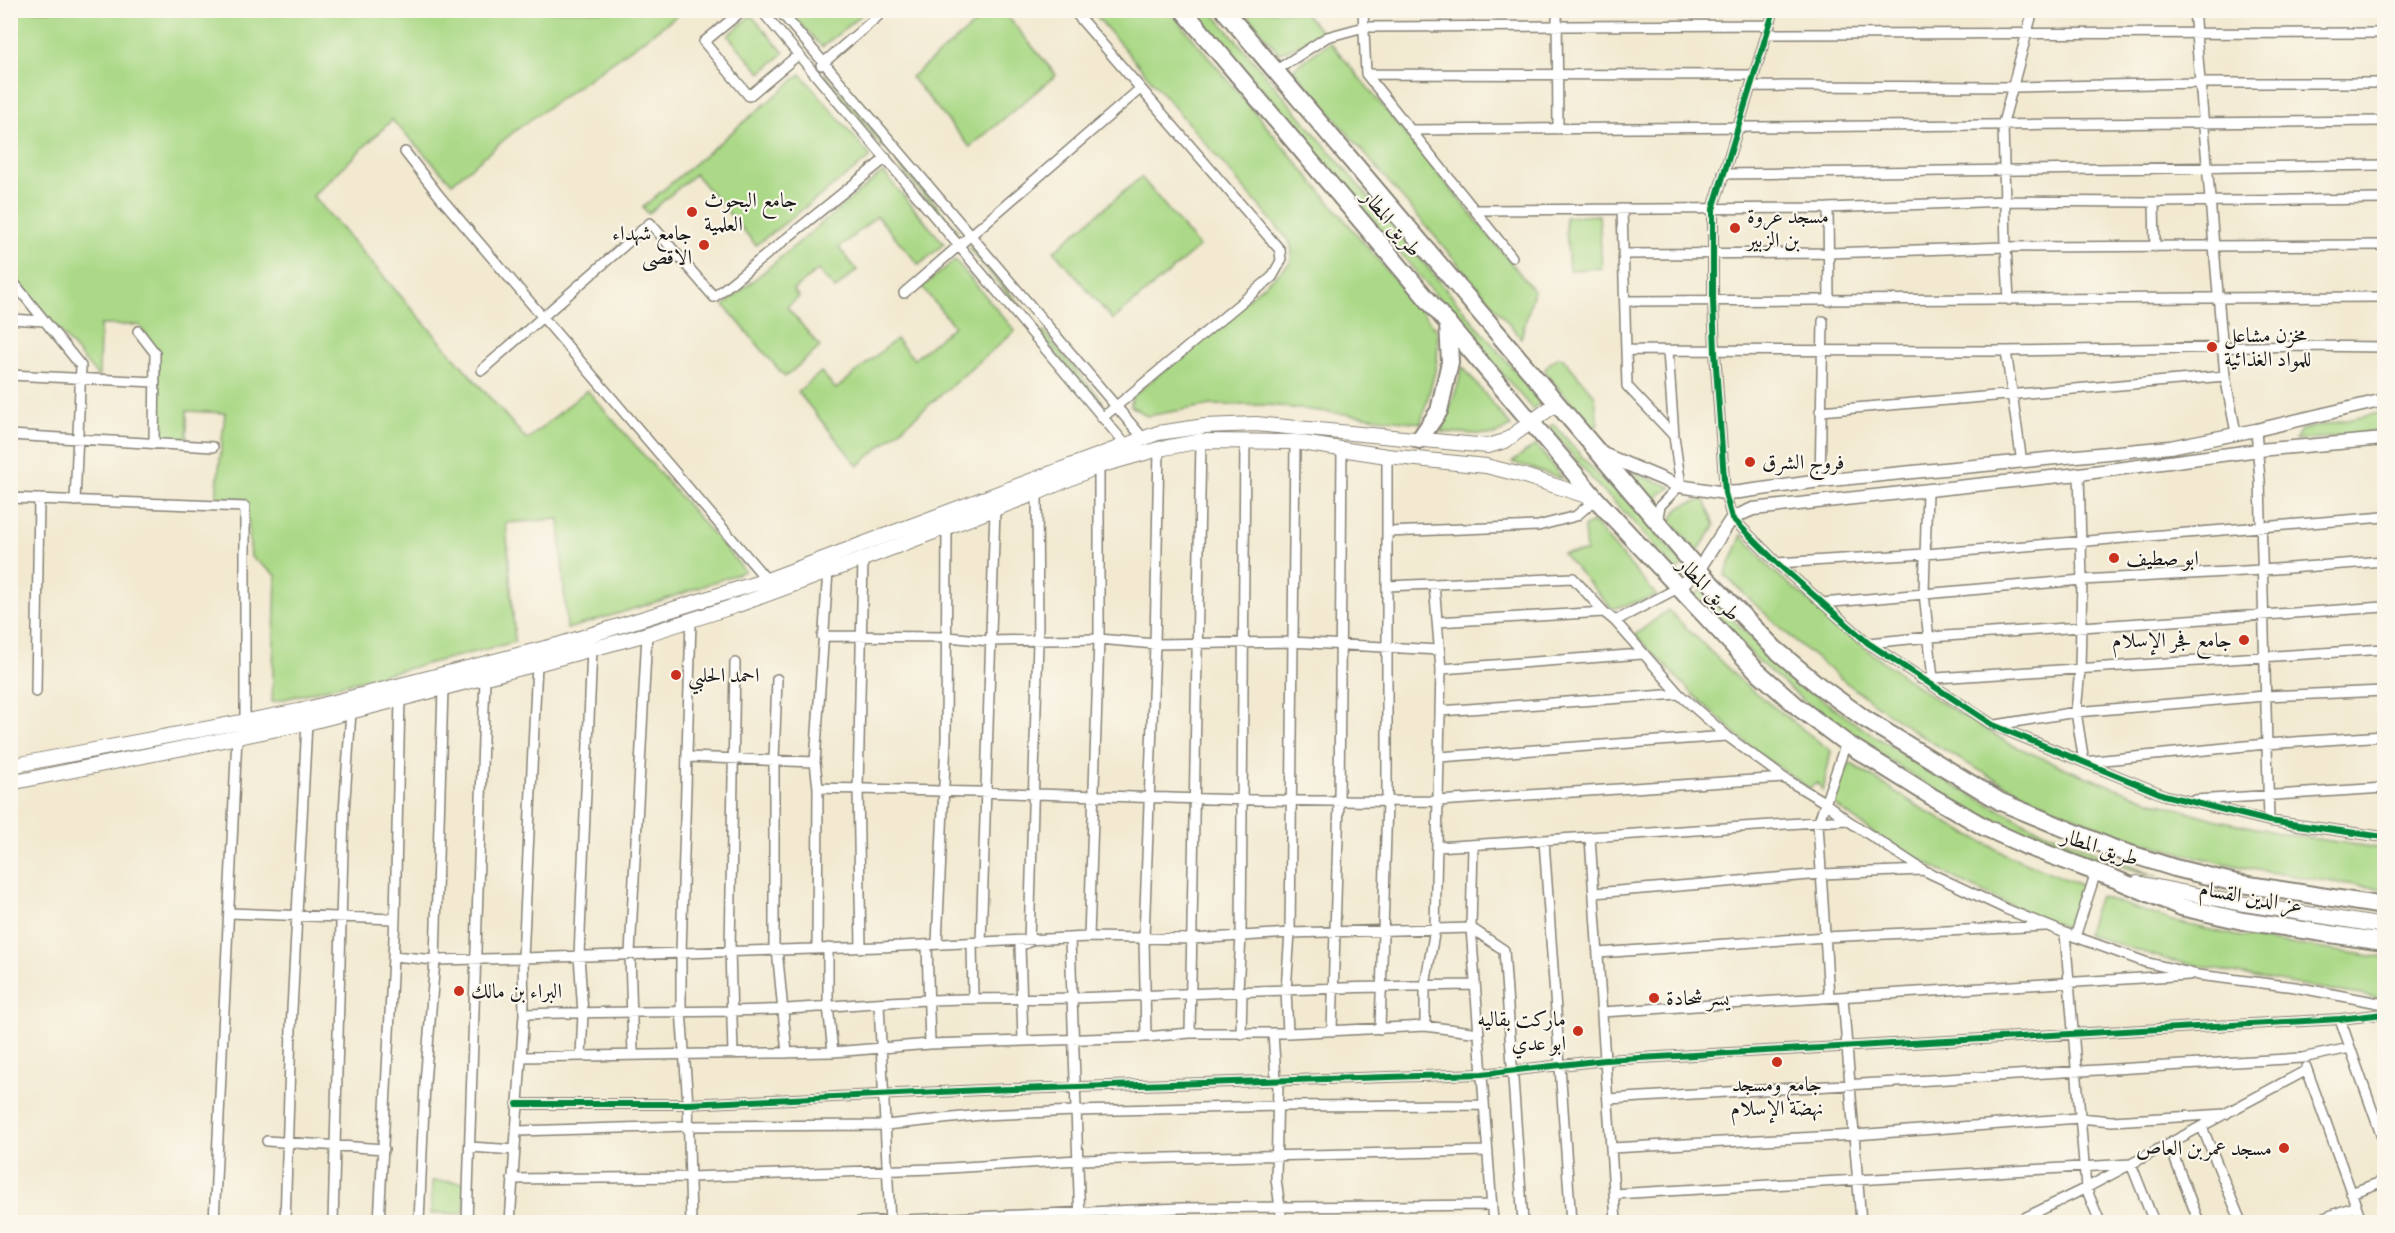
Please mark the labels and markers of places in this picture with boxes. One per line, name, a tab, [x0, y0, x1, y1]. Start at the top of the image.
place label: جامع البحوث العلمية	[704, 187, 797, 237]
place label: مسجد عروة بن الزبير	[1745, 203, 1829, 253]
marker: جامع البحوث العلمية	[685, 205, 699, 219]
place label: جامع شهداء الاقصى	[612, 220, 692, 272]
marker: مسجد عروة بن الزبير	[1728, 221, 1742, 235]
marker: جامع شهداء الاقصى	[697, 238, 711, 252]
place label: مخزن مشاعل للمواد الغذائية	[2224, 322, 2311, 372]
marker: مخزن مشاعل للمواد الغذائية	[2205, 340, 2219, 354]
place label: فروج الشرق	[1762, 449, 1844, 481]
marker: فروج الشرق	[1743, 455, 1757, 469]
place label: ابو صطيف	[2126, 545, 2199, 571]
marker: ابو صطيف	[2107, 551, 2121, 565]
place label: جامع فجر الإسلام	[2112, 627, 2232, 659]
marker: جامع فجر الإسلام	[2237, 633, 2251, 647]
place label: احمد الحلبي	[688, 662, 760, 695]
marker: احمد الحلبي	[669, 668, 683, 682]
place label: البراء بن مالك	[471, 978, 562, 1004]
marker: البراء بن مالك	[452, 984, 466, 998]
place label: يسر شحادة	[1666, 985, 1731, 1012]
marker: يسر شحادة	[1647, 991, 1661, 1005]
place label: ماركت بقاليه ابو عدي	[1477, 1006, 1566, 1059]
marker: ماركت بقاليه ابو عدي	[1571, 1024, 1585, 1038]
marker: جامع ومسجد نهضة الإسلام	[1770, 1055, 1784, 1069]
place label: جامع ومسجد نهضة الإسلام	[1731, 1071, 1823, 1126]
place label: مسجد عمربن العاص	[2136, 1135, 2272, 1161]
marker: مسجد عمربن العاص	[2277, 1141, 2291, 1155]

